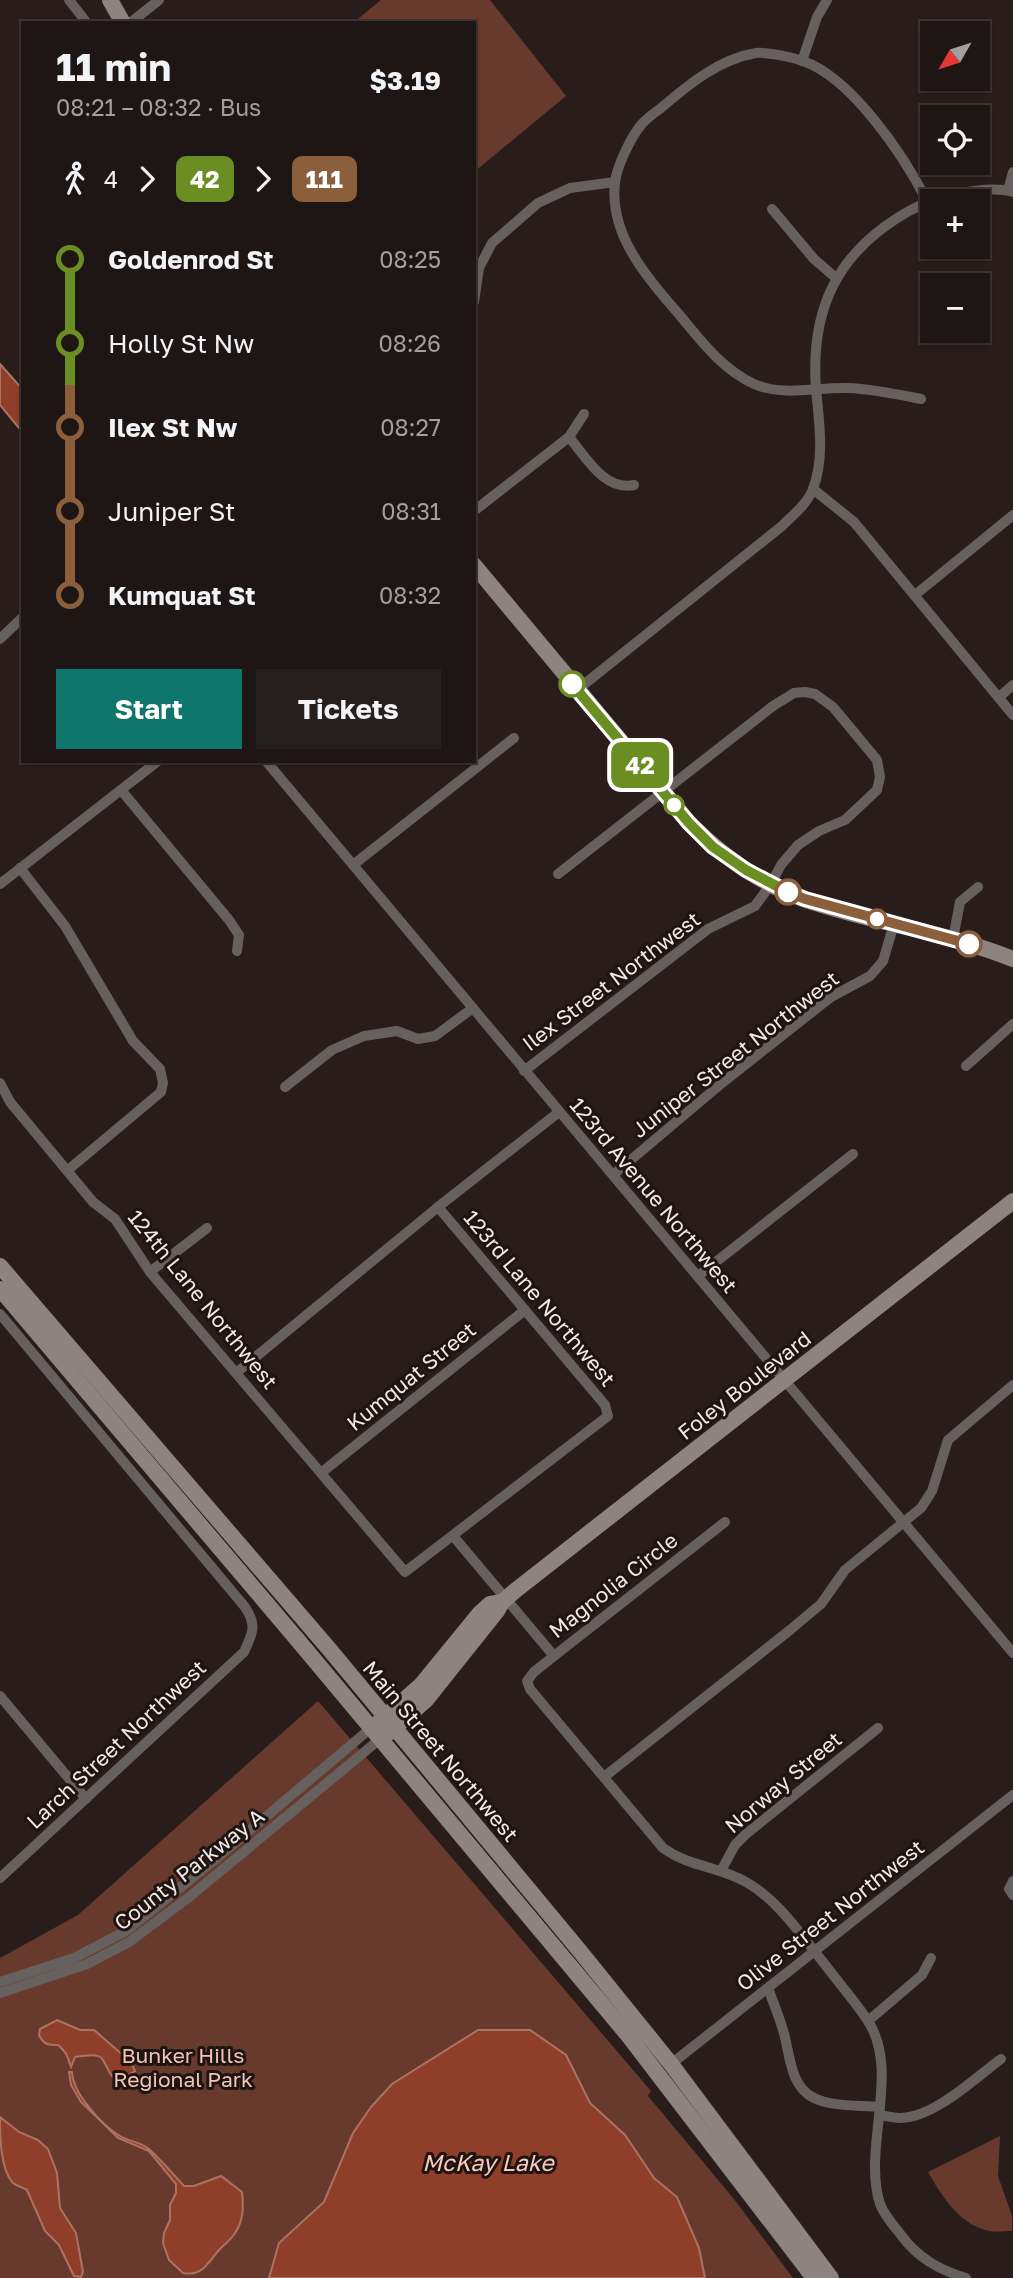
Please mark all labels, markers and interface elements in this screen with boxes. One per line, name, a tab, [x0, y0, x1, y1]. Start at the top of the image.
north arrow	[920, 21, 990, 91]
map controls	[920, 21, 990, 343]
text: 11 min	[56, 44, 171, 89]
text: $3.19	[369, 65, 441, 96]
text: 08:21 – 08:32 · Bus	[56, 93, 261, 121]
button: locate	[920, 105, 990, 175]
icon: walk	[56, 160, 94, 198]
icon: forward	[128, 160, 166, 198]
icon: forward	[244, 160, 282, 198]
text: 42	[190, 164, 220, 193]
text: 111	[306, 164, 343, 193]
text: 4	[104, 165, 118, 193]
button: +	[920, 189, 990, 259]
text: Goldenrod St	[108, 244, 274, 275]
text: 08:25	[379, 245, 441, 273]
button: −	[920, 273, 990, 343]
text: Holly St Nw	[108, 328, 254, 359]
text: 08:26	[379, 329, 441, 357]
text: Ilex St Nw	[108, 412, 237, 443]
text: 08:27	[380, 413, 441, 441]
text: Juniper St	[108, 496, 235, 527]
text: 08:31	[381, 497, 441, 525]
text: Kumquat St	[108, 580, 256, 611]
text: 08:32	[379, 581, 441, 609]
button: Start	[56, 669, 242, 749]
button: Tickets	[256, 669, 441, 749]
unlabelled marker	[559, 671, 585, 697]
line badge: 42	[608, 742, 672, 788]
text: 42	[625, 750, 655, 779]
unlabelled marker	[664, 795, 684, 815]
unlabelled marker	[775, 879, 801, 905]
street label: Ilex Street Northwest	[517, 906, 705, 1056]
unlabelled marker	[867, 909, 887, 929]
unlabelled marker	[956, 931, 982, 957]
street label: Juniper Street Northwest	[626, 965, 844, 1143]
street label: 123rd Avenue Northwest	[565, 1092, 743, 1298]
street label: 124th Lane Northwest	[123, 1204, 283, 1394]
street label: 123rd Lane Northwest	[459, 1205, 621, 1391]
street label: Kumquat Street	[341, 1316, 481, 1436]
street label: Foley Boulevard	[672, 1325, 816, 1445]
street label: Magnolia Circle	[544, 1527, 682, 1643]
street label: Larch Street Northwest	[21, 1654, 211, 1834]
street label: Main Street Northwest	[358, 1655, 524, 1847]
street label: Norway Street	[719, 1726, 847, 1838]
street label: County Parkway A	[109, 1802, 269, 1936]
street label: Olive Street Northwest	[731, 1834, 929, 1996]
park label: Bunker Hills Regional Park	[113, 2042, 253, 2092]
water label: McKay Lake	[422, 2148, 555, 2176]

